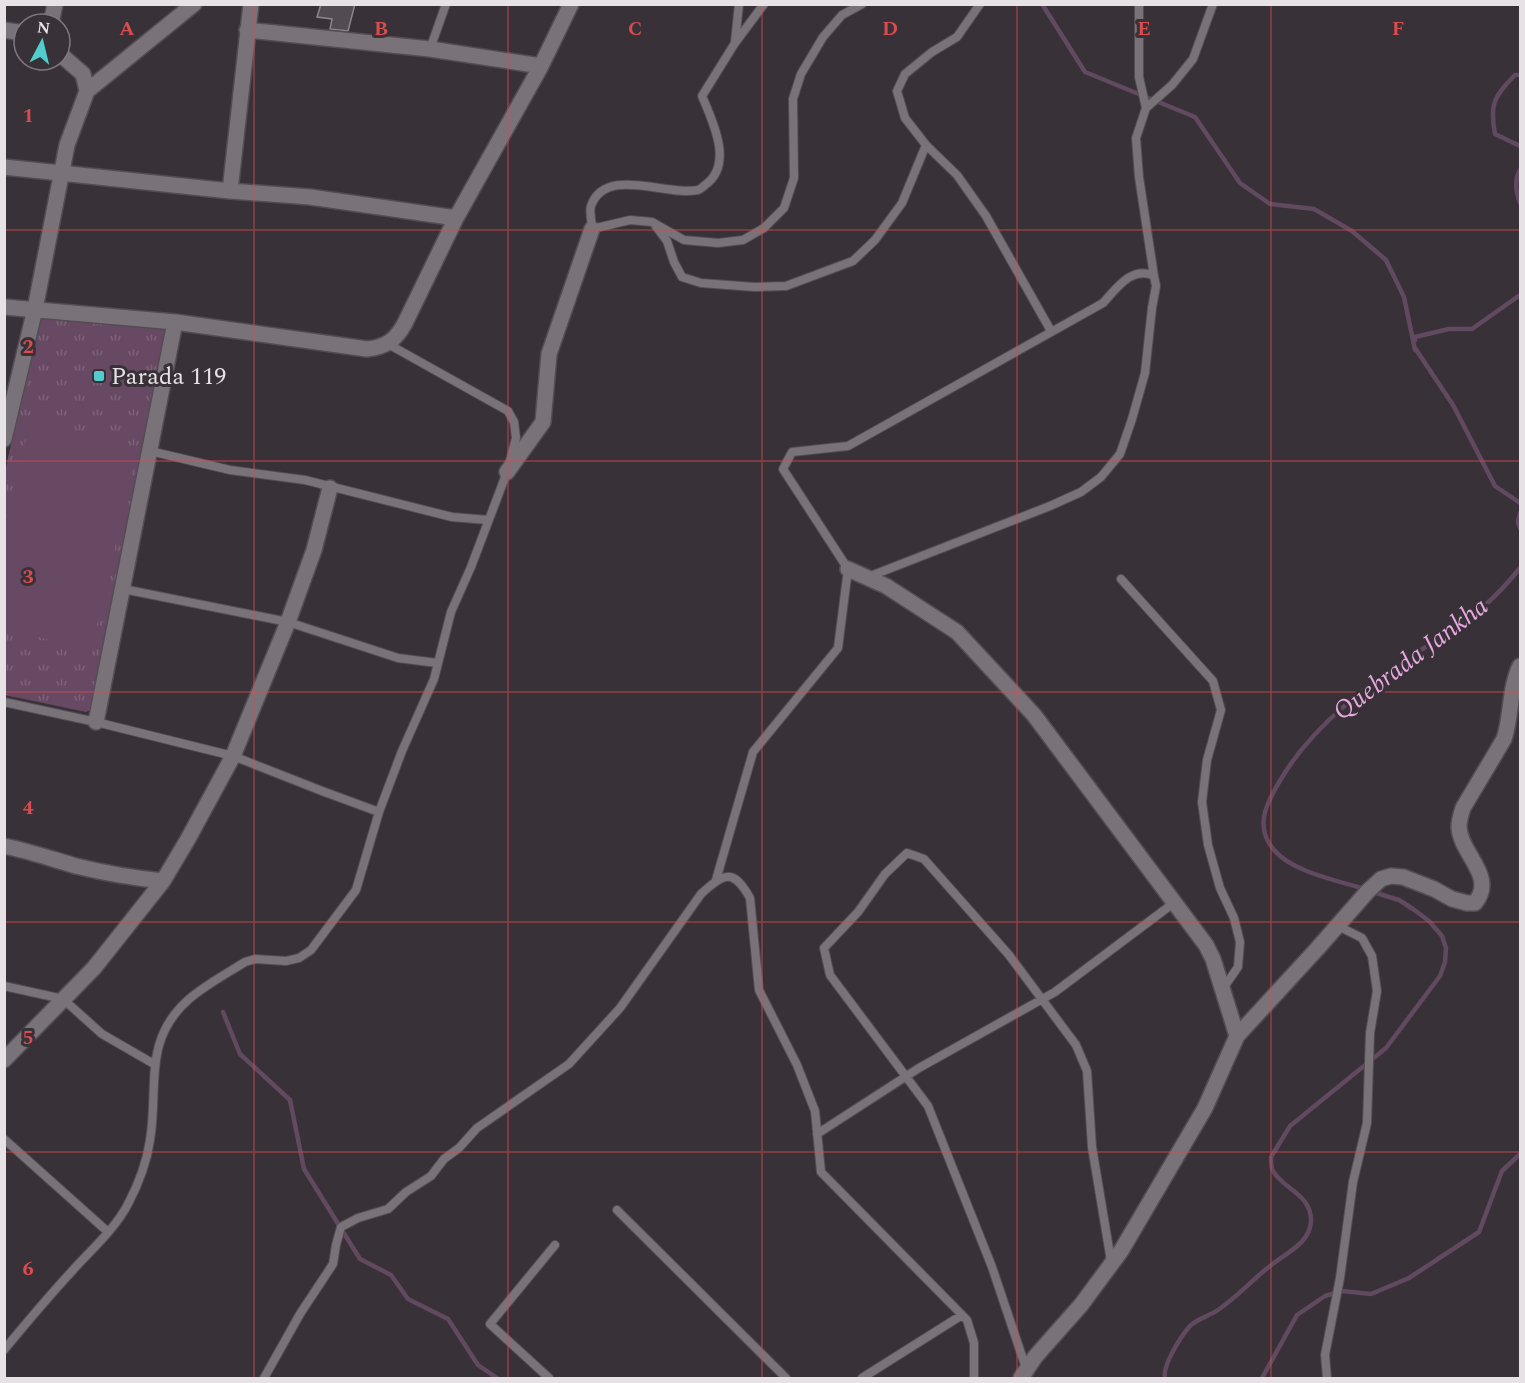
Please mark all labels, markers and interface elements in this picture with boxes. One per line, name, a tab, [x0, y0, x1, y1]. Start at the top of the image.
north arrow	[12, 12, 72, 72]
text: A	[119, 14, 135, 44]
text: B	[374, 14, 388, 44]
text: C	[628, 14, 642, 44]
text: D	[882, 14, 898, 44]
text: E	[1137, 14, 1151, 44]
text: F	[1392, 14, 1404, 44]
text: N	[36, 15, 52, 41]
text: 1	[22, 101, 34, 131]
text: 2	[22, 332, 34, 362]
place label: Parada 119	[111, 359, 226, 395]
marker: Parada 119	[92, 369, 106, 383]
text: 3	[22, 562, 34, 592]
water label: Quebrada Jankha	[1324, 587, 1497, 731]
text: 4	[22, 793, 34, 823]
text: 5	[22, 1023, 34, 1053]
text: 6	[22, 1254, 34, 1284]

